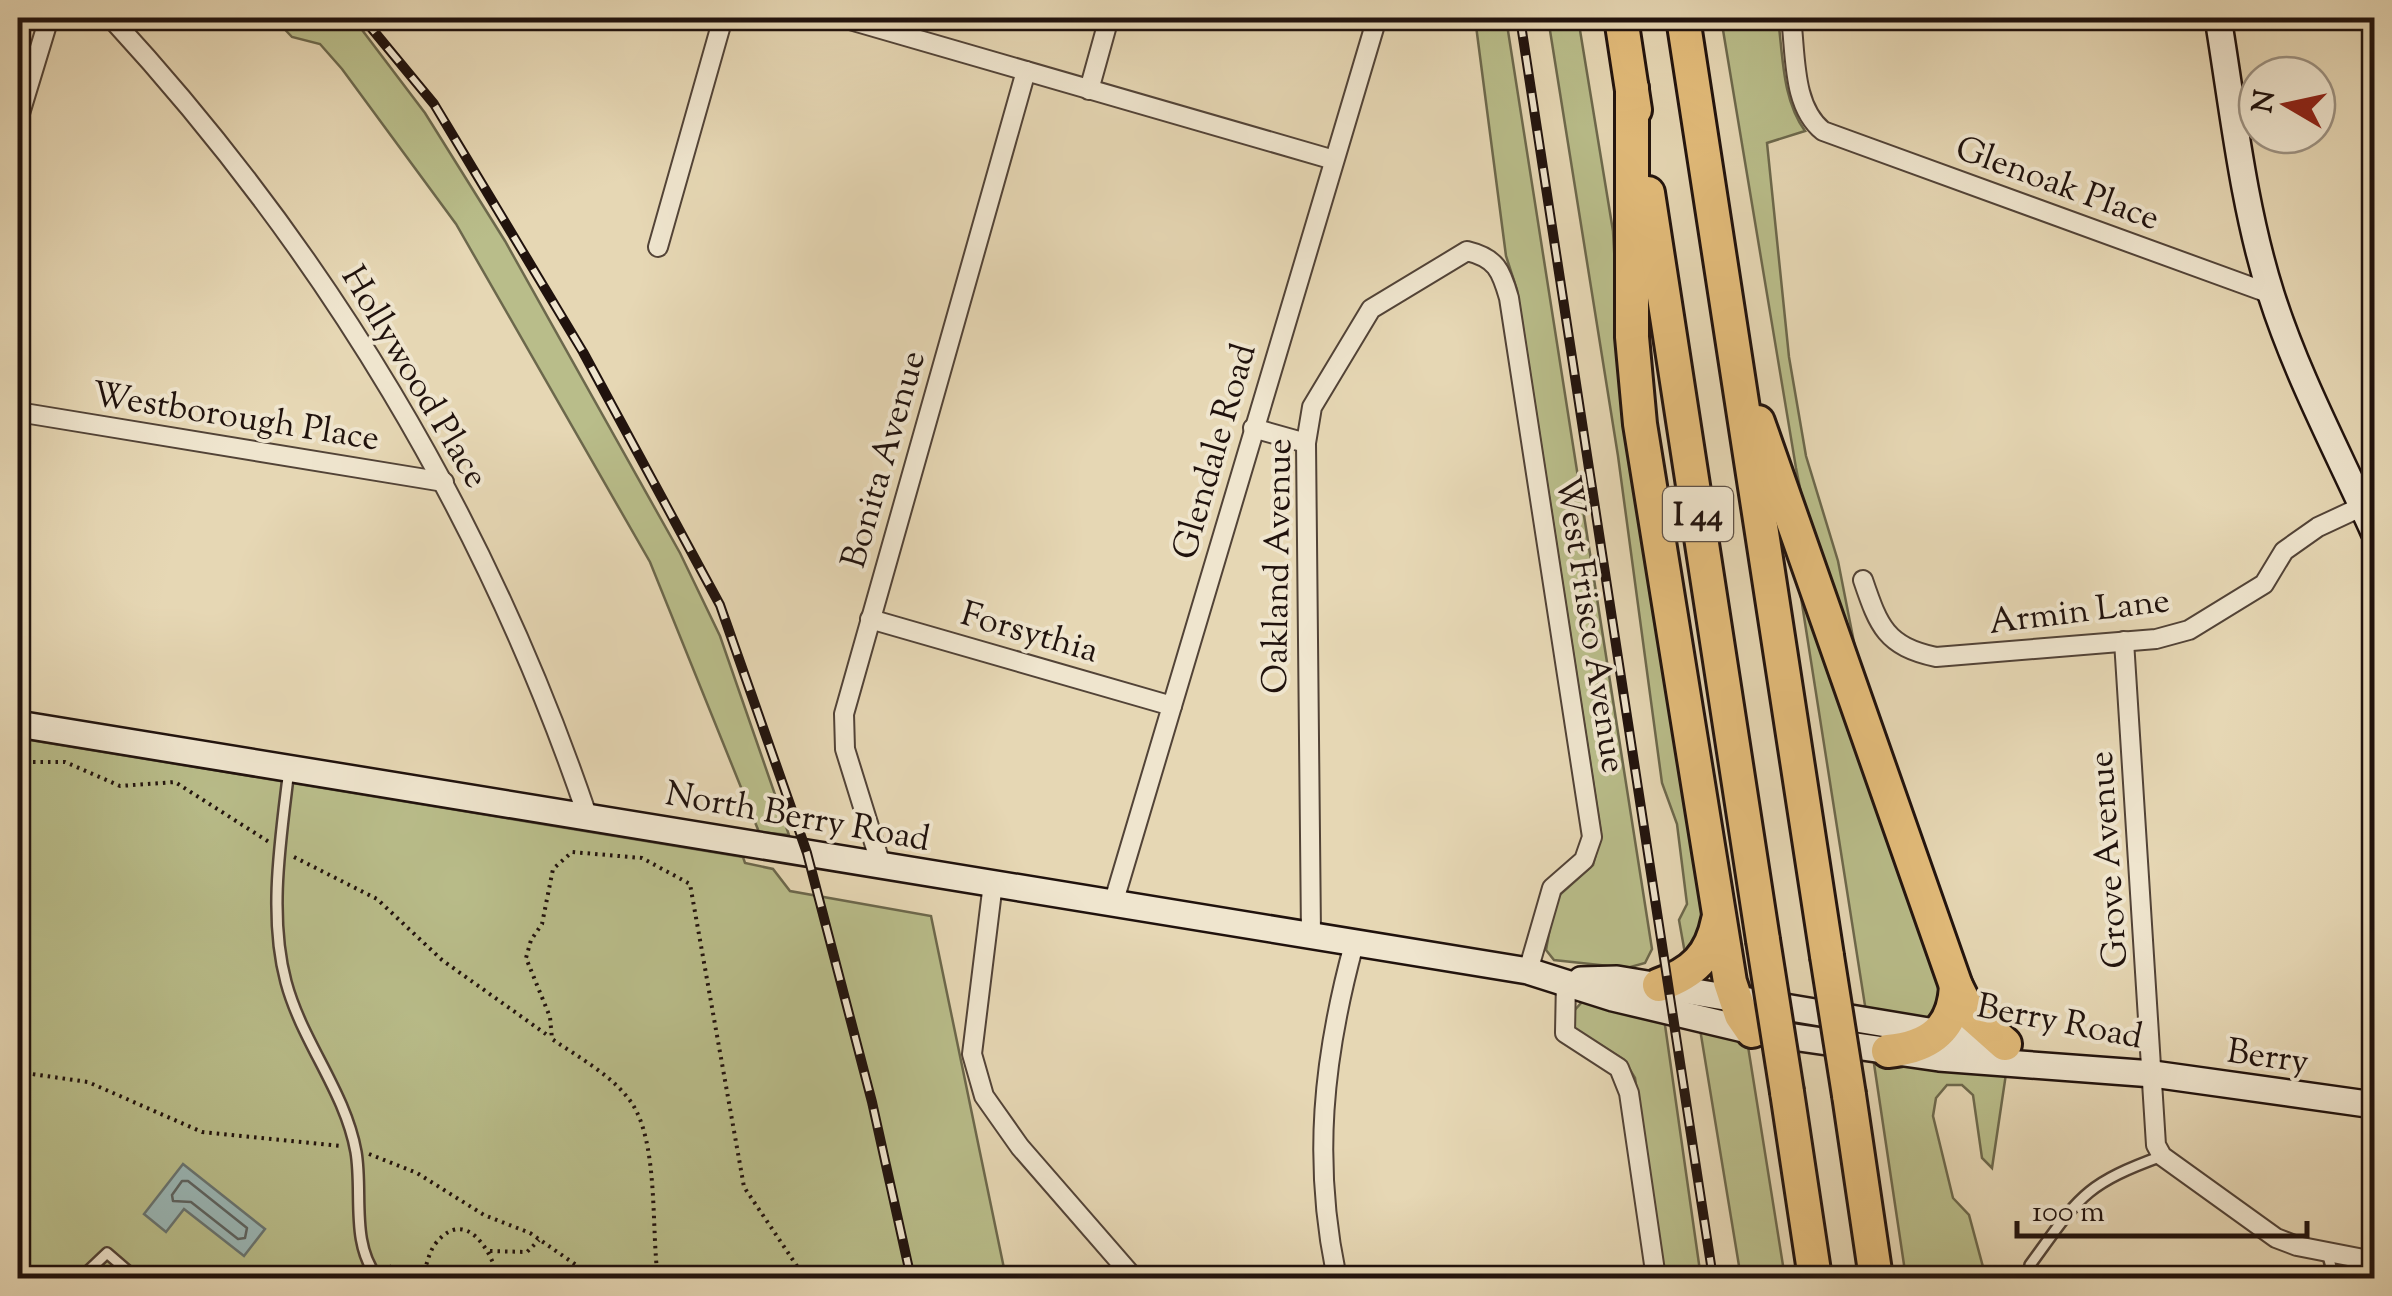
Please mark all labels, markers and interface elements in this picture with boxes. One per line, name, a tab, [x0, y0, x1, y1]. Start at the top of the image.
north arrow	[2237, 55, 2337, 155]
text: N	[2244, 87, 2287, 116]
street label: Glenoak Place	[1948, 125, 2166, 246]
street label: Hollywood Place	[326, 257, 500, 499]
street label: Glendale Road	[1161, 338, 1272, 566]
street label: Bonita Avenue	[830, 345, 941, 575]
street label: Westborough Place	[88, 371, 383, 466]
street label: Oakland Avenue	[1252, 438, 1307, 694]
street label: West Frisco Avenue	[1540, 472, 1637, 777]
road number: I 44	[1663, 487, 1733, 541]
street label: Armin Lane	[1986, 577, 2173, 650]
street label: Forsythia	[954, 590, 1104, 678]
street label: Grove Avenue	[2077, 749, 2144, 970]
street label: North Berry Road	[661, 770, 934, 867]
street label: Berry Road	[1972, 982, 2147, 1065]
street label: Berry	[2223, 1028, 2312, 1089]
scale bar	[2017, 1176, 2307, 1238]
text: 100 m	[2032, 1192, 2105, 1235]

